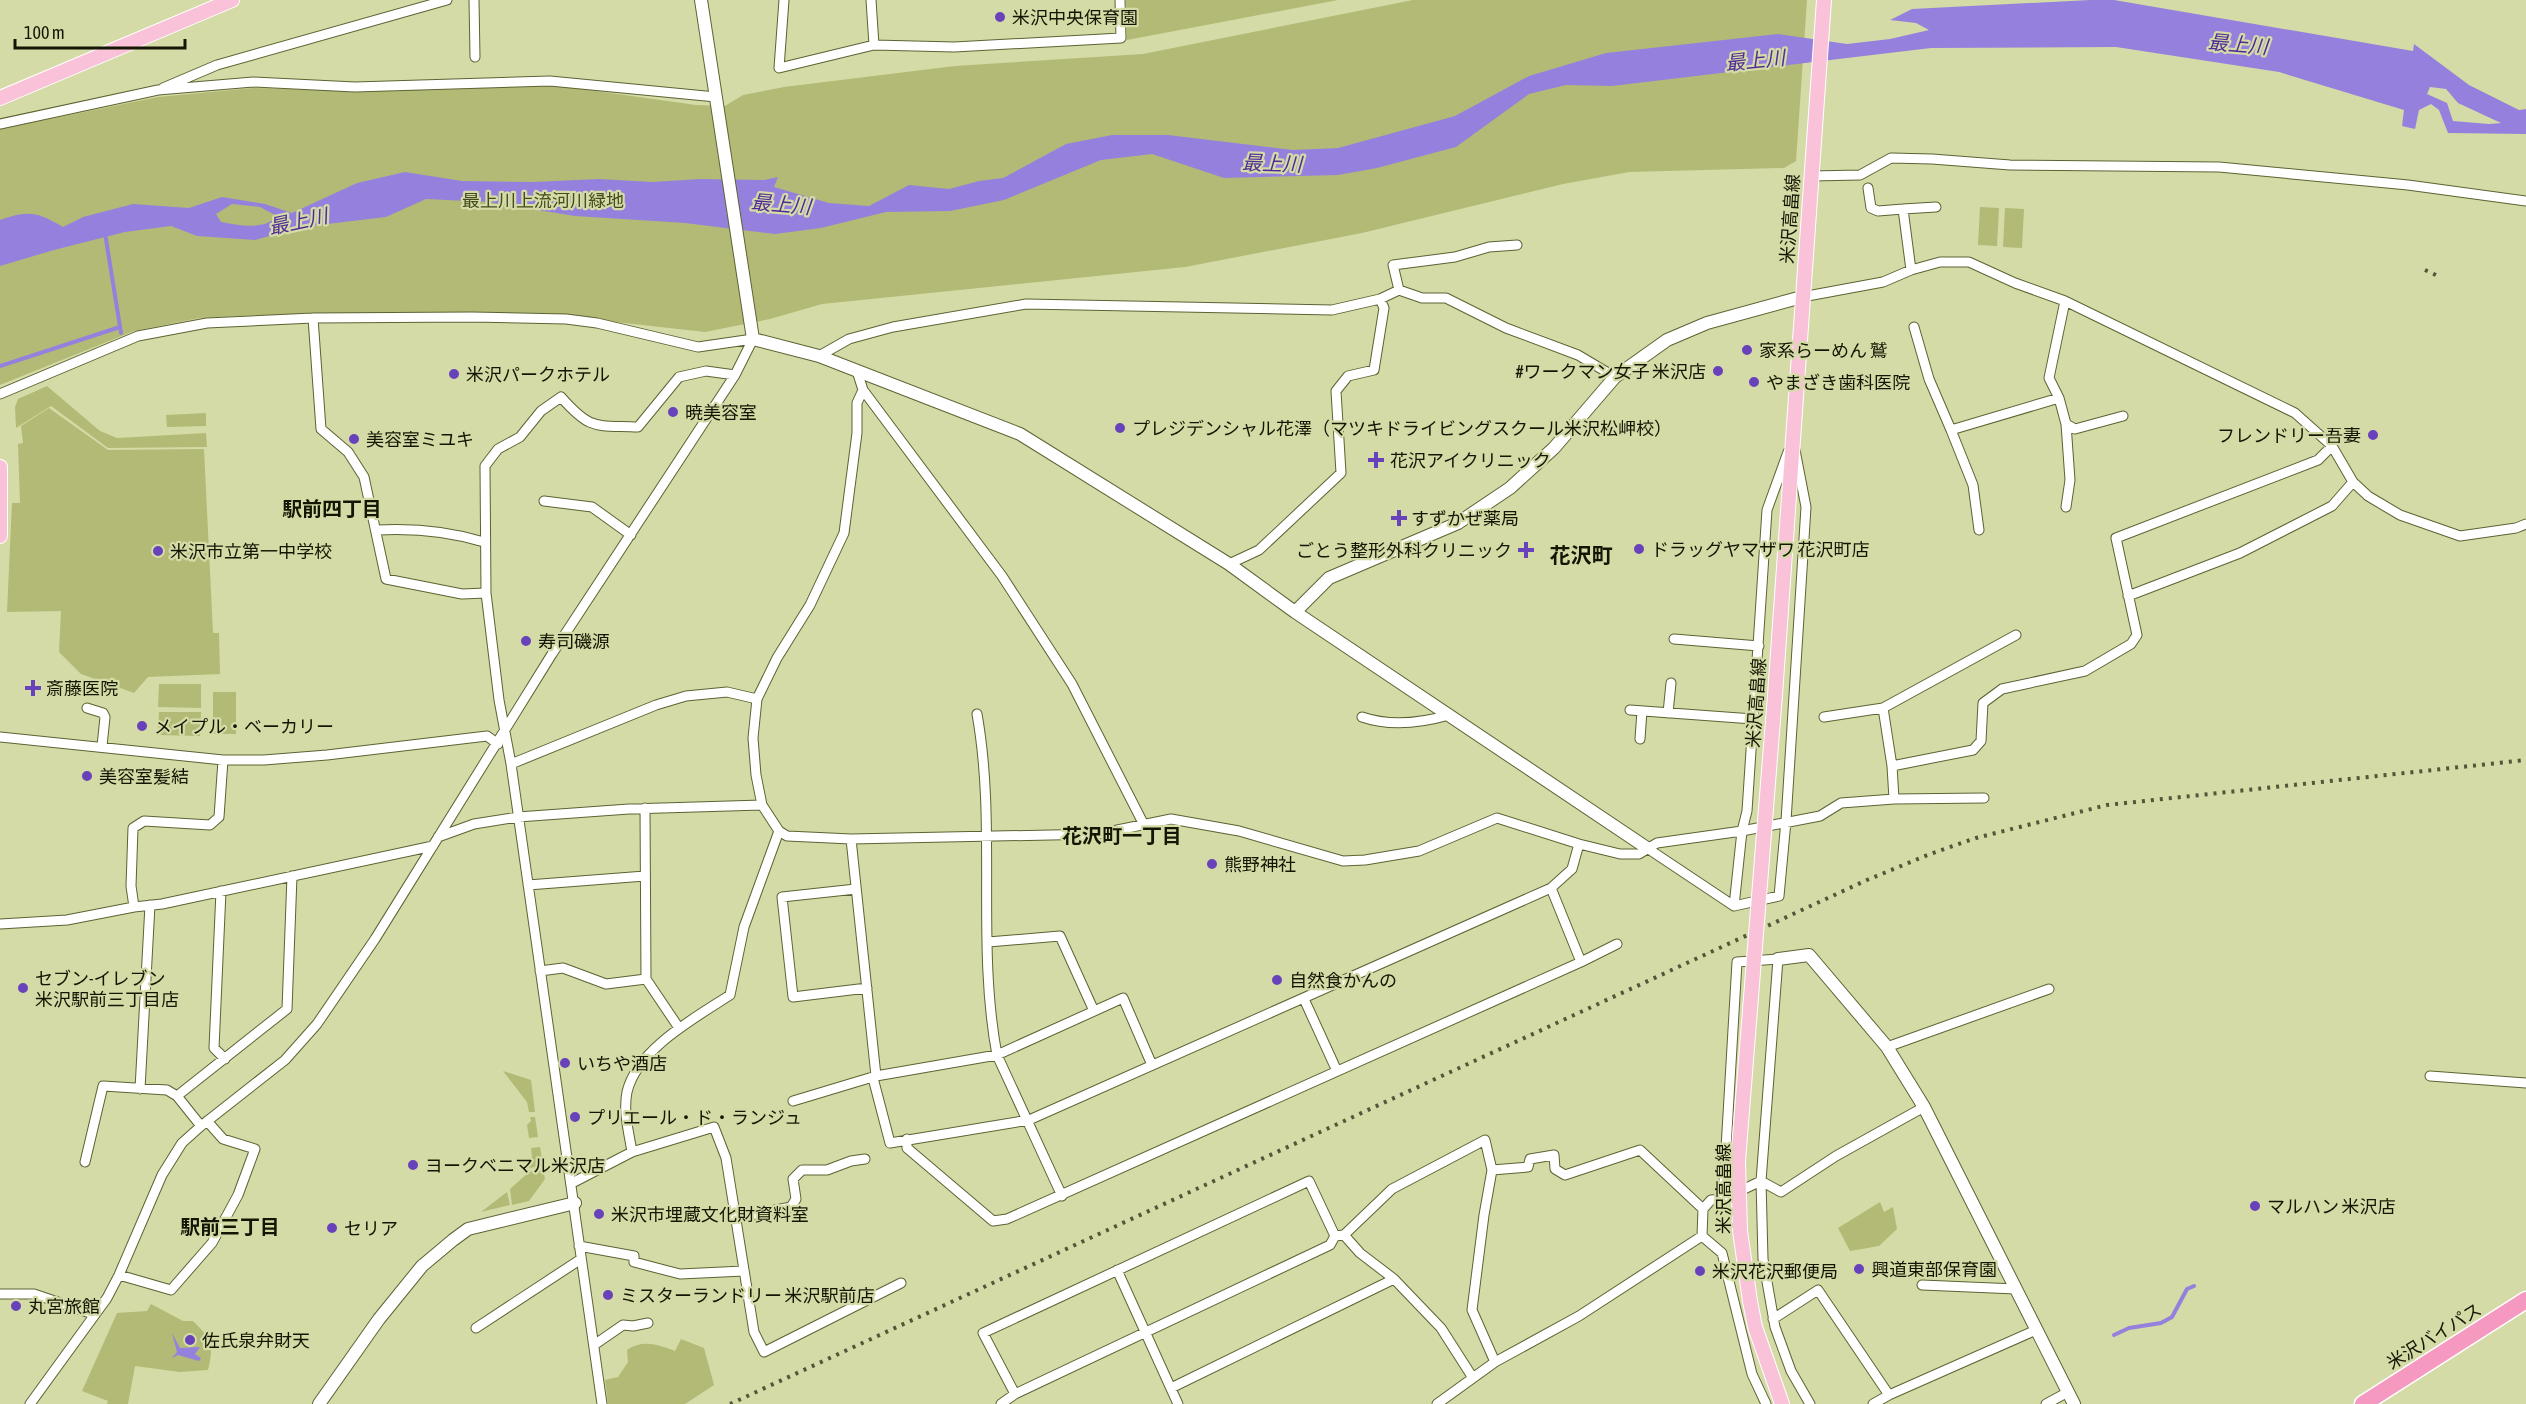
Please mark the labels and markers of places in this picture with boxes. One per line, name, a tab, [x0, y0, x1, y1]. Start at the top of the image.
place label: 米沢中央保育園	[1012, 7, 1138, 28]
marker: 米沢中央保育園	[993, 10, 1007, 24]
place label: 家系らーめん 鷲	[1759, 340, 1887, 361]
marker: 家系らーめん 鷲	[1740, 343, 1754, 357]
place label: #ワークマン女子 米沢店	[1516, 361, 1706, 382]
place label: 米沢パークホテル	[466, 364, 610, 385]
marker: #ワークマン女子 米沢店	[1711, 364, 1725, 378]
marker: 米沢パークホテル	[447, 367, 461, 381]
place label: やまざき歯科医院	[1766, 372, 1910, 393]
marker: やまざき歯科医院	[1747, 375, 1761, 389]
place label: 暁美容室	[685, 402, 757, 423]
marker: 暁美容室	[666, 405, 680, 419]
place label: プレジデンシャル花澤（マツキドライビングスクール米沢松岬校）	[1132, 418, 1672, 439]
marker: プレジデンシャル花澤（マツキドライビングスクール米沢松岬校）	[1113, 421, 1127, 435]
place label: フレンドリー吾妻	[2217, 425, 2361, 446]
marker: フレンドリー吾妻	[2366, 428, 2380, 442]
place label: 美容室ミユキ	[366, 429, 474, 450]
marker: 美容室ミユキ	[347, 432, 361, 446]
place label: 花沢アイクリニック	[1390, 450, 1551, 471]
marker: 花沢アイクリニック	[1367, 451, 1385, 469]
place label: すずかぜ薬局	[1411, 508, 1519, 529]
marker: すずかぜ薬局	[1392, 511, 1406, 525]
place label: ドラッグヤマザワ 花沢町店	[1651, 539, 1869, 560]
place label: ごとう整形外科クリニック	[1296, 540, 1512, 561]
place label: 米沢市立第一中学校	[170, 541, 332, 562]
marker: ごとう整形外科クリニック	[1517, 541, 1535, 559]
marker: ドラッグヤマザワ 花沢町店	[1632, 542, 1646, 556]
marker: 米沢市立第一中学校	[151, 544, 165, 558]
place label: 寿司磯源	[538, 631, 610, 652]
marker: 寿司磯源	[519, 634, 533, 648]
place label: 斎藤医院	[46, 678, 118, 699]
marker: 斎藤医院	[24, 679, 42, 697]
place label: メイプル・ベーカリー	[154, 716, 334, 737]
marker: メイプル・ベーカリー	[135, 719, 149, 733]
place label: 美容室髪結	[99, 766, 189, 787]
marker: 美容室髪結	[80, 769, 94, 783]
place label: 熊野神社	[1224, 854, 1296, 875]
marker: 熊野神社	[1205, 857, 1219, 871]
place label: セブン-イレブン 米沢駅前三丁目店	[35, 968, 179, 1010]
place label: 自然食かんの	[1289, 970, 1397, 991]
marker: 自然食かんの	[1270, 973, 1284, 987]
marker: セブン-イレブン 米沢駅前三丁目店	[16, 981, 30, 995]
place label: いちや酒店	[577, 1053, 667, 1074]
marker: いちや酒店	[558, 1056, 572, 1070]
place label: プリエール・ド・ランジュ	[587, 1107, 802, 1128]
marker: プリエール・ド・ランジュ	[568, 1110, 582, 1124]
place label: ヨークベニマル米沢店	[425, 1155, 605, 1176]
marker: ヨークベニマル米沢店	[406, 1158, 420, 1172]
place label: マルハン 米沢店	[2267, 1196, 2395, 1217]
marker: マルハン 米沢店	[2248, 1199, 2262, 1213]
place label: 米沢市埋蔵文化財資料室	[611, 1204, 809, 1225]
marker: 米沢市埋蔵文化財資料室	[592, 1207, 606, 1221]
place label: セリア	[344, 1218, 398, 1239]
marker: セリア	[325, 1221, 339, 1235]
place label: 興道東部保育園	[1871, 1259, 1997, 1280]
place label: 米沢花沢郵便局	[1712, 1261, 1838, 1282]
marker: 興道東部保育園	[1852, 1262, 1866, 1276]
marker: 米沢花沢郵便局	[1693, 1264, 1707, 1278]
place label: ミスターランドリー 米沢駅前店	[620, 1285, 874, 1306]
marker: ミスターランドリー 米沢駅前店	[601, 1288, 615, 1302]
place label: 丸宮旅館	[28, 1296, 100, 1317]
marker: 丸宮旅館	[9, 1299, 23, 1313]
place label: 佐氏泉弁財天	[202, 1330, 310, 1351]
marker: 佐氏泉弁財天	[183, 1333, 197, 1347]

